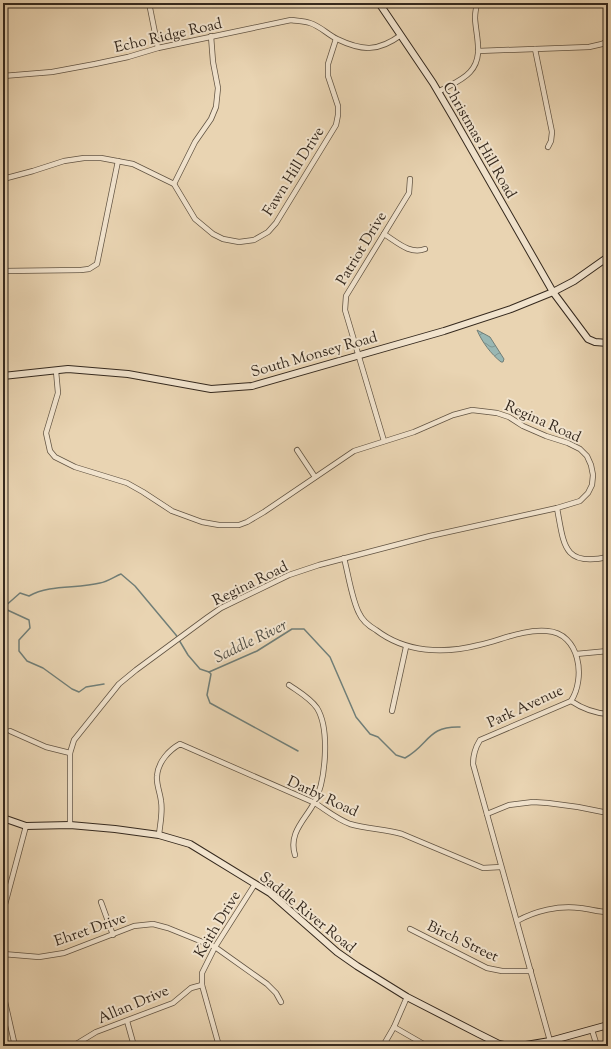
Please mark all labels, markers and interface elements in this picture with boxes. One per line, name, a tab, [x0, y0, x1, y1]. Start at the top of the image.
street label: Echo Ridge Road	[112, 14, 225, 59]
street label: Christmas Hill Road	[437, 79, 521, 203]
street label: Fawn Hill Drive	[258, 123, 330, 221]
street label: Patriot Drive	[332, 208, 393, 290]
street label: South Monsey Road	[249, 327, 381, 384]
street label: Regina Road	[501, 396, 584, 449]
street label: Regina Road	[209, 557, 292, 612]
water label: Saddle River	[211, 615, 292, 670]
street label: Park Avenue	[484, 681, 567, 734]
street label: Darby Road	[283, 772, 362, 823]
street label: Saddle River Road	[254, 868, 360, 959]
street label: Keith Drive	[190, 887, 246, 962]
street label: Ehret Drive	[52, 908, 129, 953]
street label: Birch Street	[423, 917, 502, 968]
street label: Allan Drive	[95, 981, 172, 1030]

